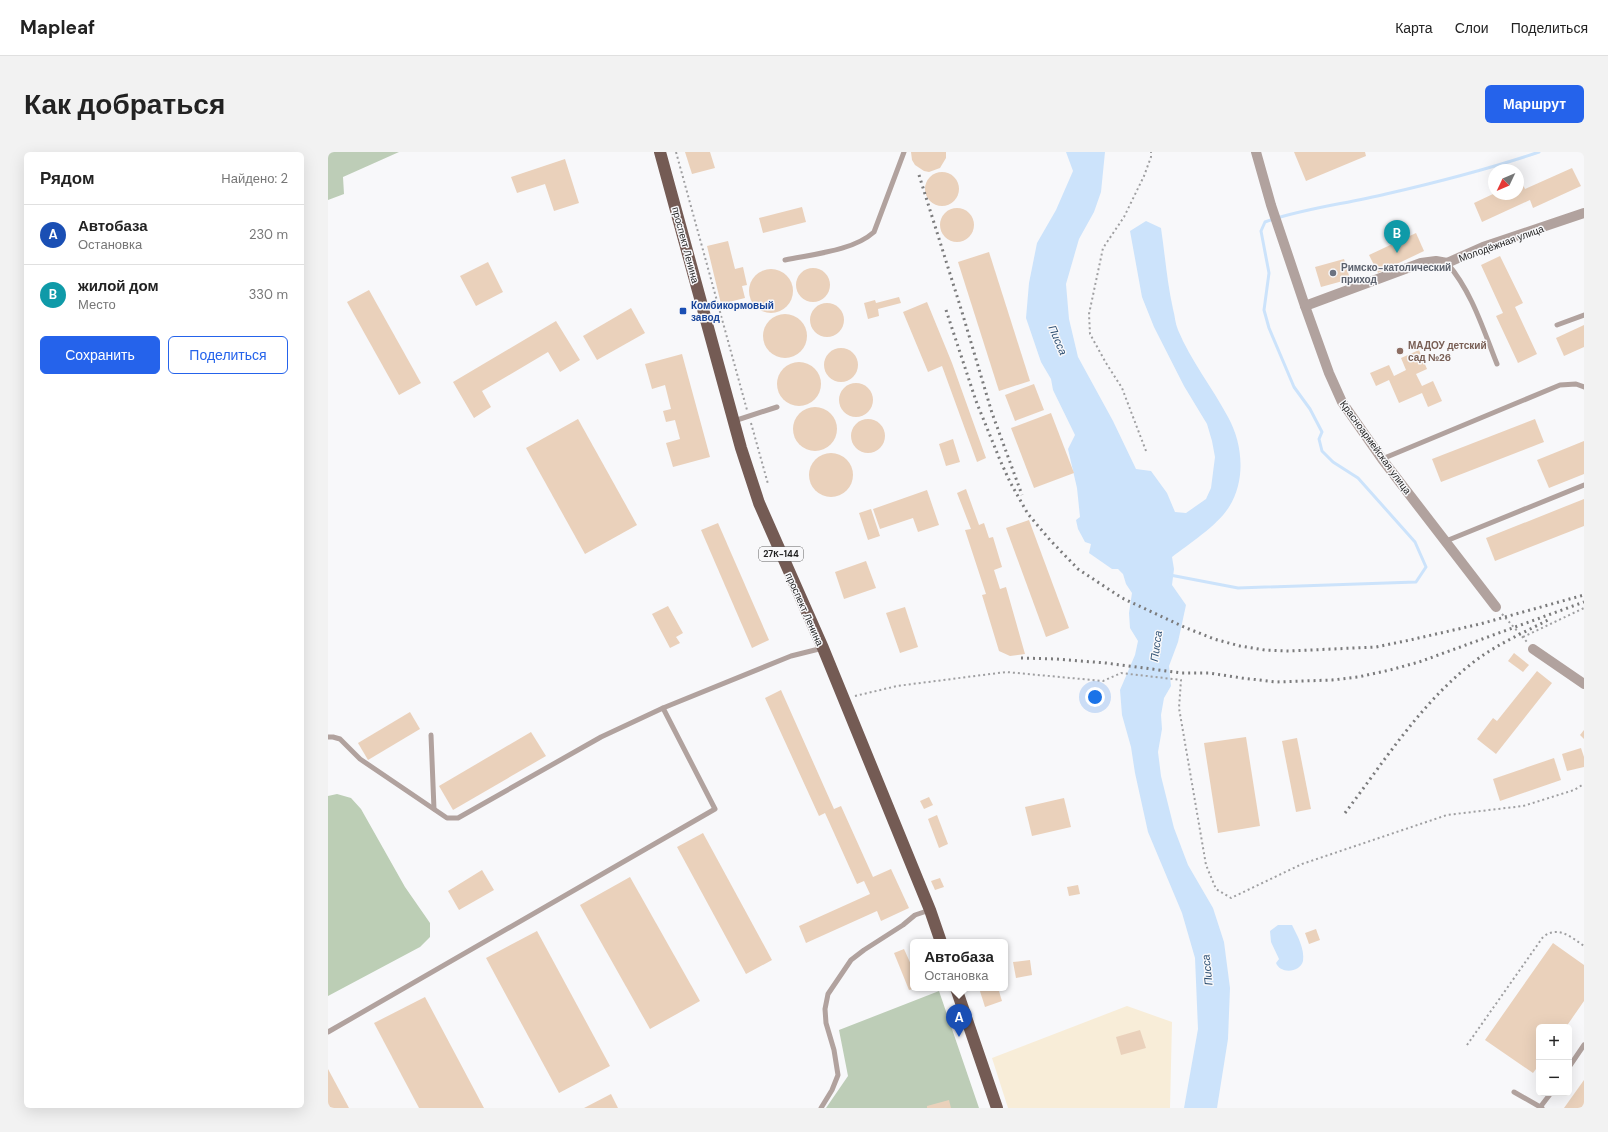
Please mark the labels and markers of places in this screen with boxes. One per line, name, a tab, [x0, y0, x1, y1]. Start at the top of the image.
pin: B	[1384, 220, 1410, 253]
place label: Римско-католический приход	[1341, 261, 1451, 286]
marker: Римско-католический приход	[1328, 268, 1338, 278]
place label: Комбикормовый завод	[691, 299, 774, 324]
marker: Комбикормовый завод	[678, 306, 688, 316]
place label: МАДОУ детский сад №26	[1408, 339, 1487, 364]
marker: МАДОУ детский сад №26	[1395, 346, 1405, 356]
pin: A	[946, 1004, 972, 1037]

